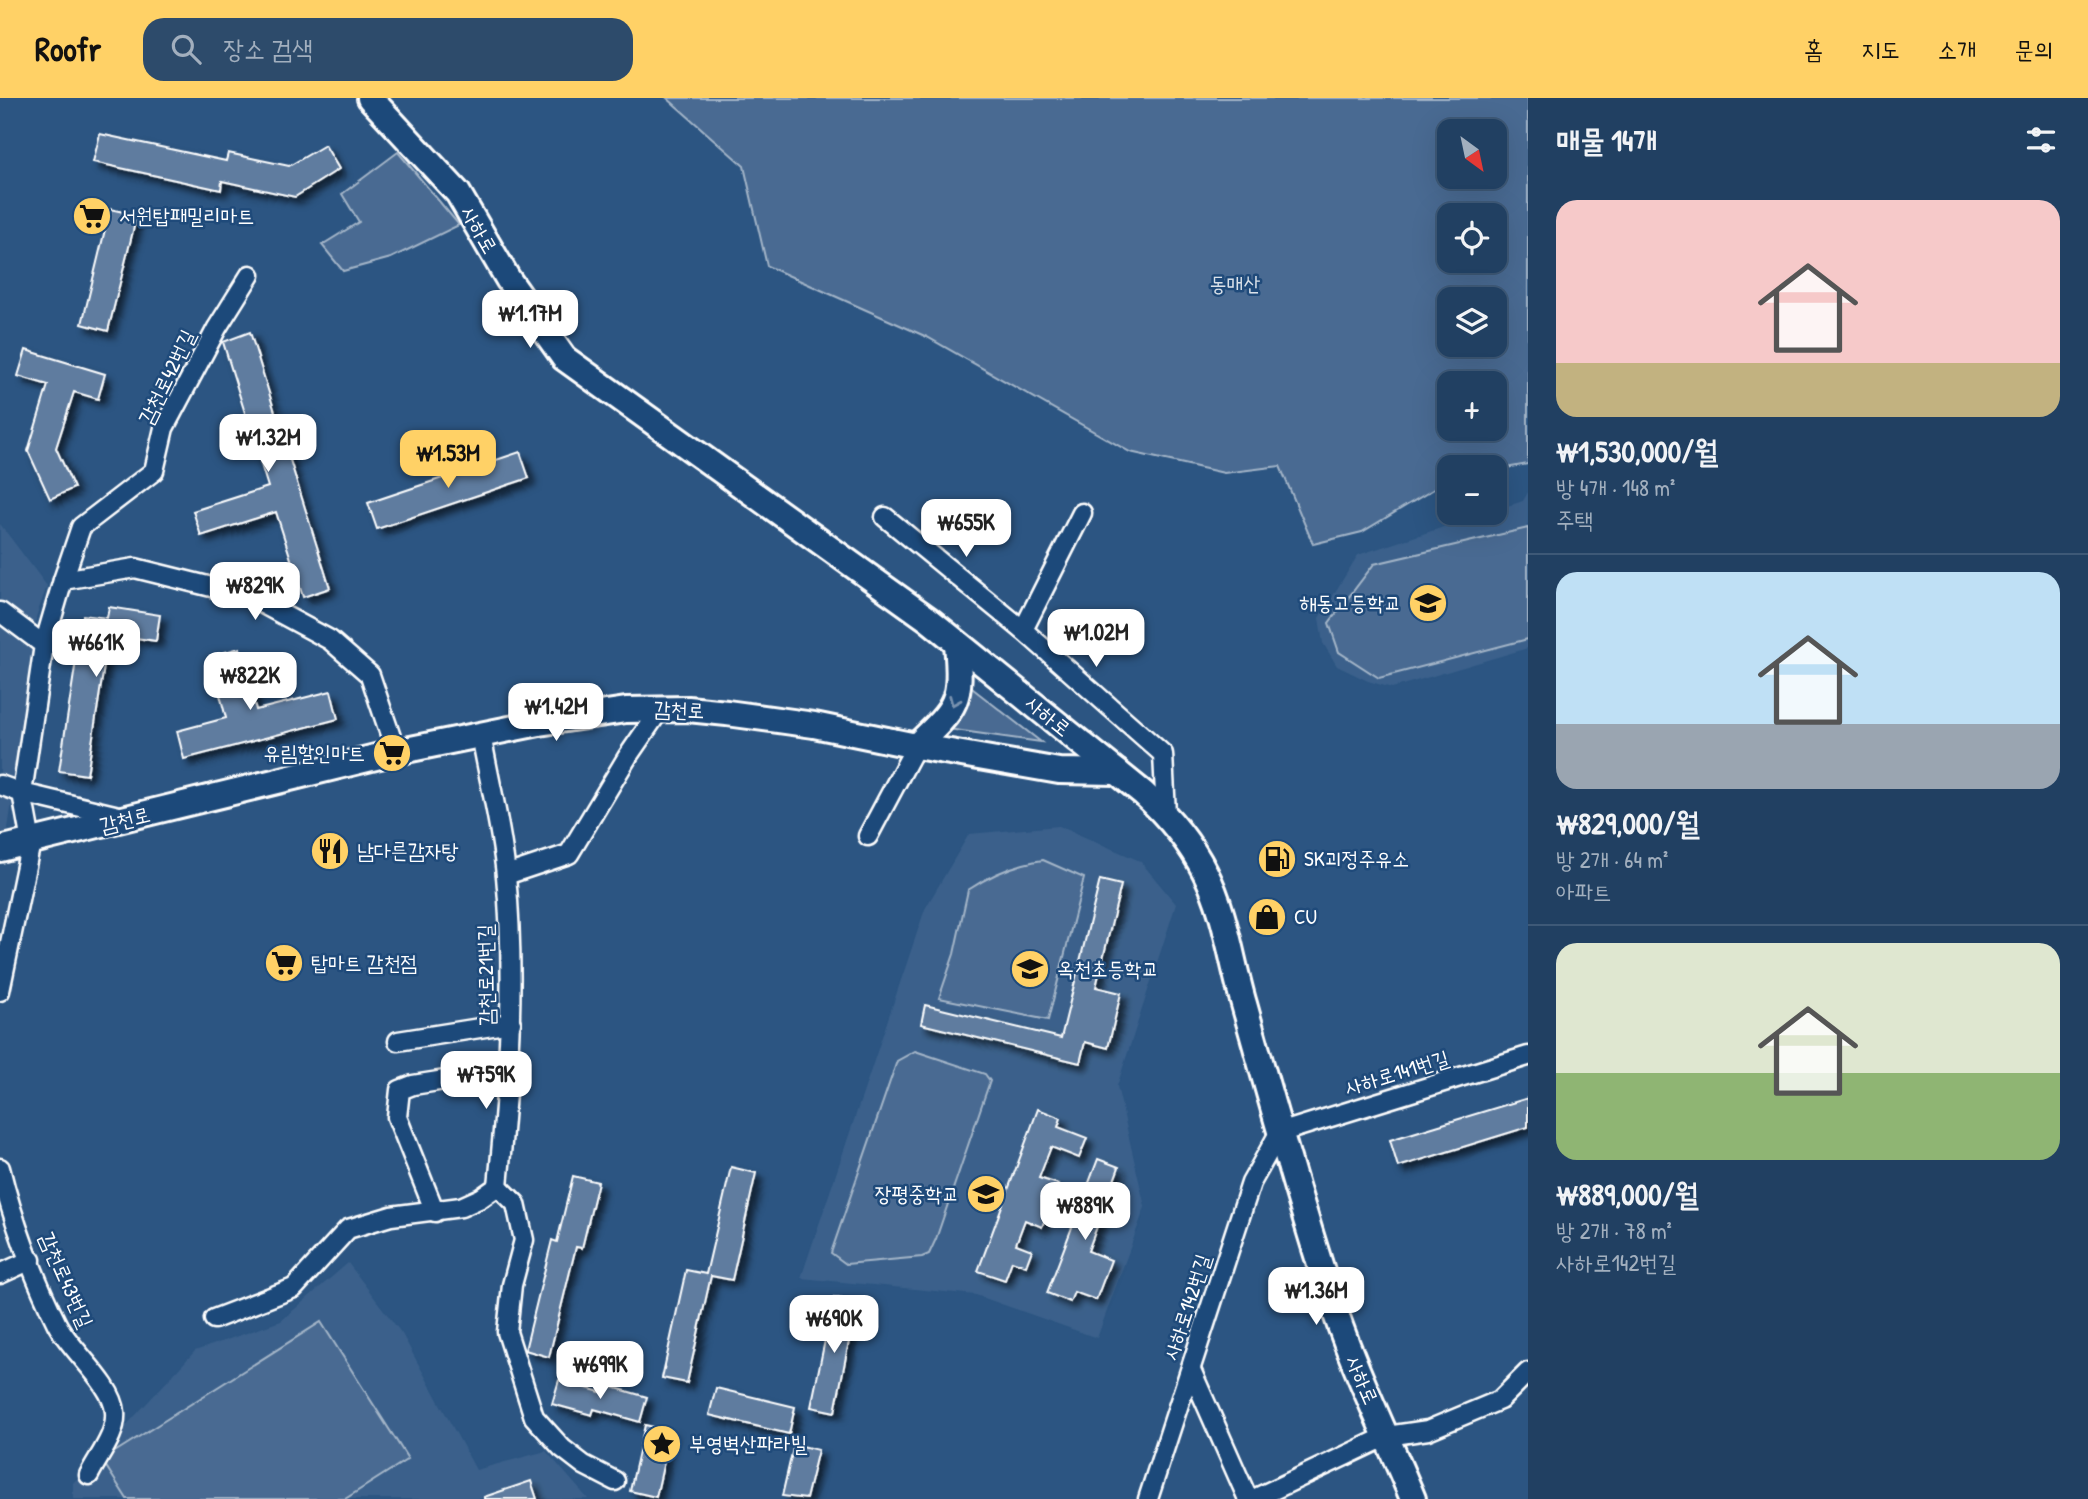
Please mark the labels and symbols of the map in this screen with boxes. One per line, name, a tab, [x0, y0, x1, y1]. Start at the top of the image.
north arrow	[1437, 119, 1507, 189]
supermarket icon: 서원탑패밀리마트	[71, 195, 113, 237]
place label: 서원탑패밀리마트	[119, 201, 254, 230]
street label: 사하로	[454, 201, 505, 259]
park label: 동매산	[1210, 269, 1260, 298]
pin: ₩1.17M	[473, 290, 587, 350]
street label: 감천로42번길	[131, 324, 202, 429]
pin: ₩1.32M	[211, 414, 325, 474]
pin: ₩1.53M	[391, 430, 505, 490]
pin: ₩655K	[917, 500, 1015, 559]
pin: ₩829K	[206, 562, 304, 622]
school or university icon: 해동고등학교	[1407, 582, 1449, 624]
place label: 해동고등학교	[1300, 588, 1401, 617]
pin: ₩1.02M	[1039, 610, 1153, 669]
pin: ₩661K	[47, 620, 145, 679]
pin: ₩822K	[201, 652, 299, 712]
pin: ₩1.42M	[499, 684, 613, 743]
street label: 사하로	[1019, 688, 1077, 743]
street label: 감천로	[653, 694, 705, 725]
one-way arrow	[948, 694, 962, 707]
supermarket icon: 유림할인마트	[371, 732, 413, 774]
place label: 유림할인마트	[264, 738, 365, 767]
street label: 감천로	[97, 799, 153, 840]
restaurant icon: 남다른감자탕	[309, 830, 351, 872]
place label: 남다른감자탕	[357, 836, 458, 865]
fuel station icon: SK괴정주유소	[1256, 838, 1298, 880]
place label: SK괴정주유소	[1304, 844, 1409, 873]
shop icon: CU	[1246, 896, 1288, 938]
place label: CU	[1294, 902, 1317, 931]
street label: 감천로21번길	[470, 924, 501, 1026]
supermarket icon: 탑마트 감천점	[263, 942, 305, 984]
place label: 탑마트 감천점	[311, 948, 417, 977]
school or university icon: 옥천초등학교	[1009, 948, 1051, 990]
place label: 옥천초등학교	[1057, 954, 1158, 983]
street label: 사하로141번길	[1341, 1043, 1453, 1102]
pin: ₩759K	[437, 1052, 535, 1111]
school or university icon: 장평중학교	[965, 1173, 1007, 1215]
place label: 장평중학교	[875, 1179, 959, 1208]
pin: ₩889K	[1036, 1182, 1134, 1242]
street label: 감천로43번길	[33, 1227, 100, 1332]
street label: 사하로142번길	[1156, 1250, 1217, 1364]
pin: ₩1.36M	[1259, 1268, 1373, 1327]
pin: ₩690K	[785, 1296, 883, 1355]
pin: ₩699K	[551, 1342, 649, 1401]
street label: 사하로	[1339, 1351, 1386, 1409]
place icon: 부영벽산파라빌	[641, 1423, 683, 1465]
place label: 부영벽산파라빌	[689, 1429, 807, 1458]

